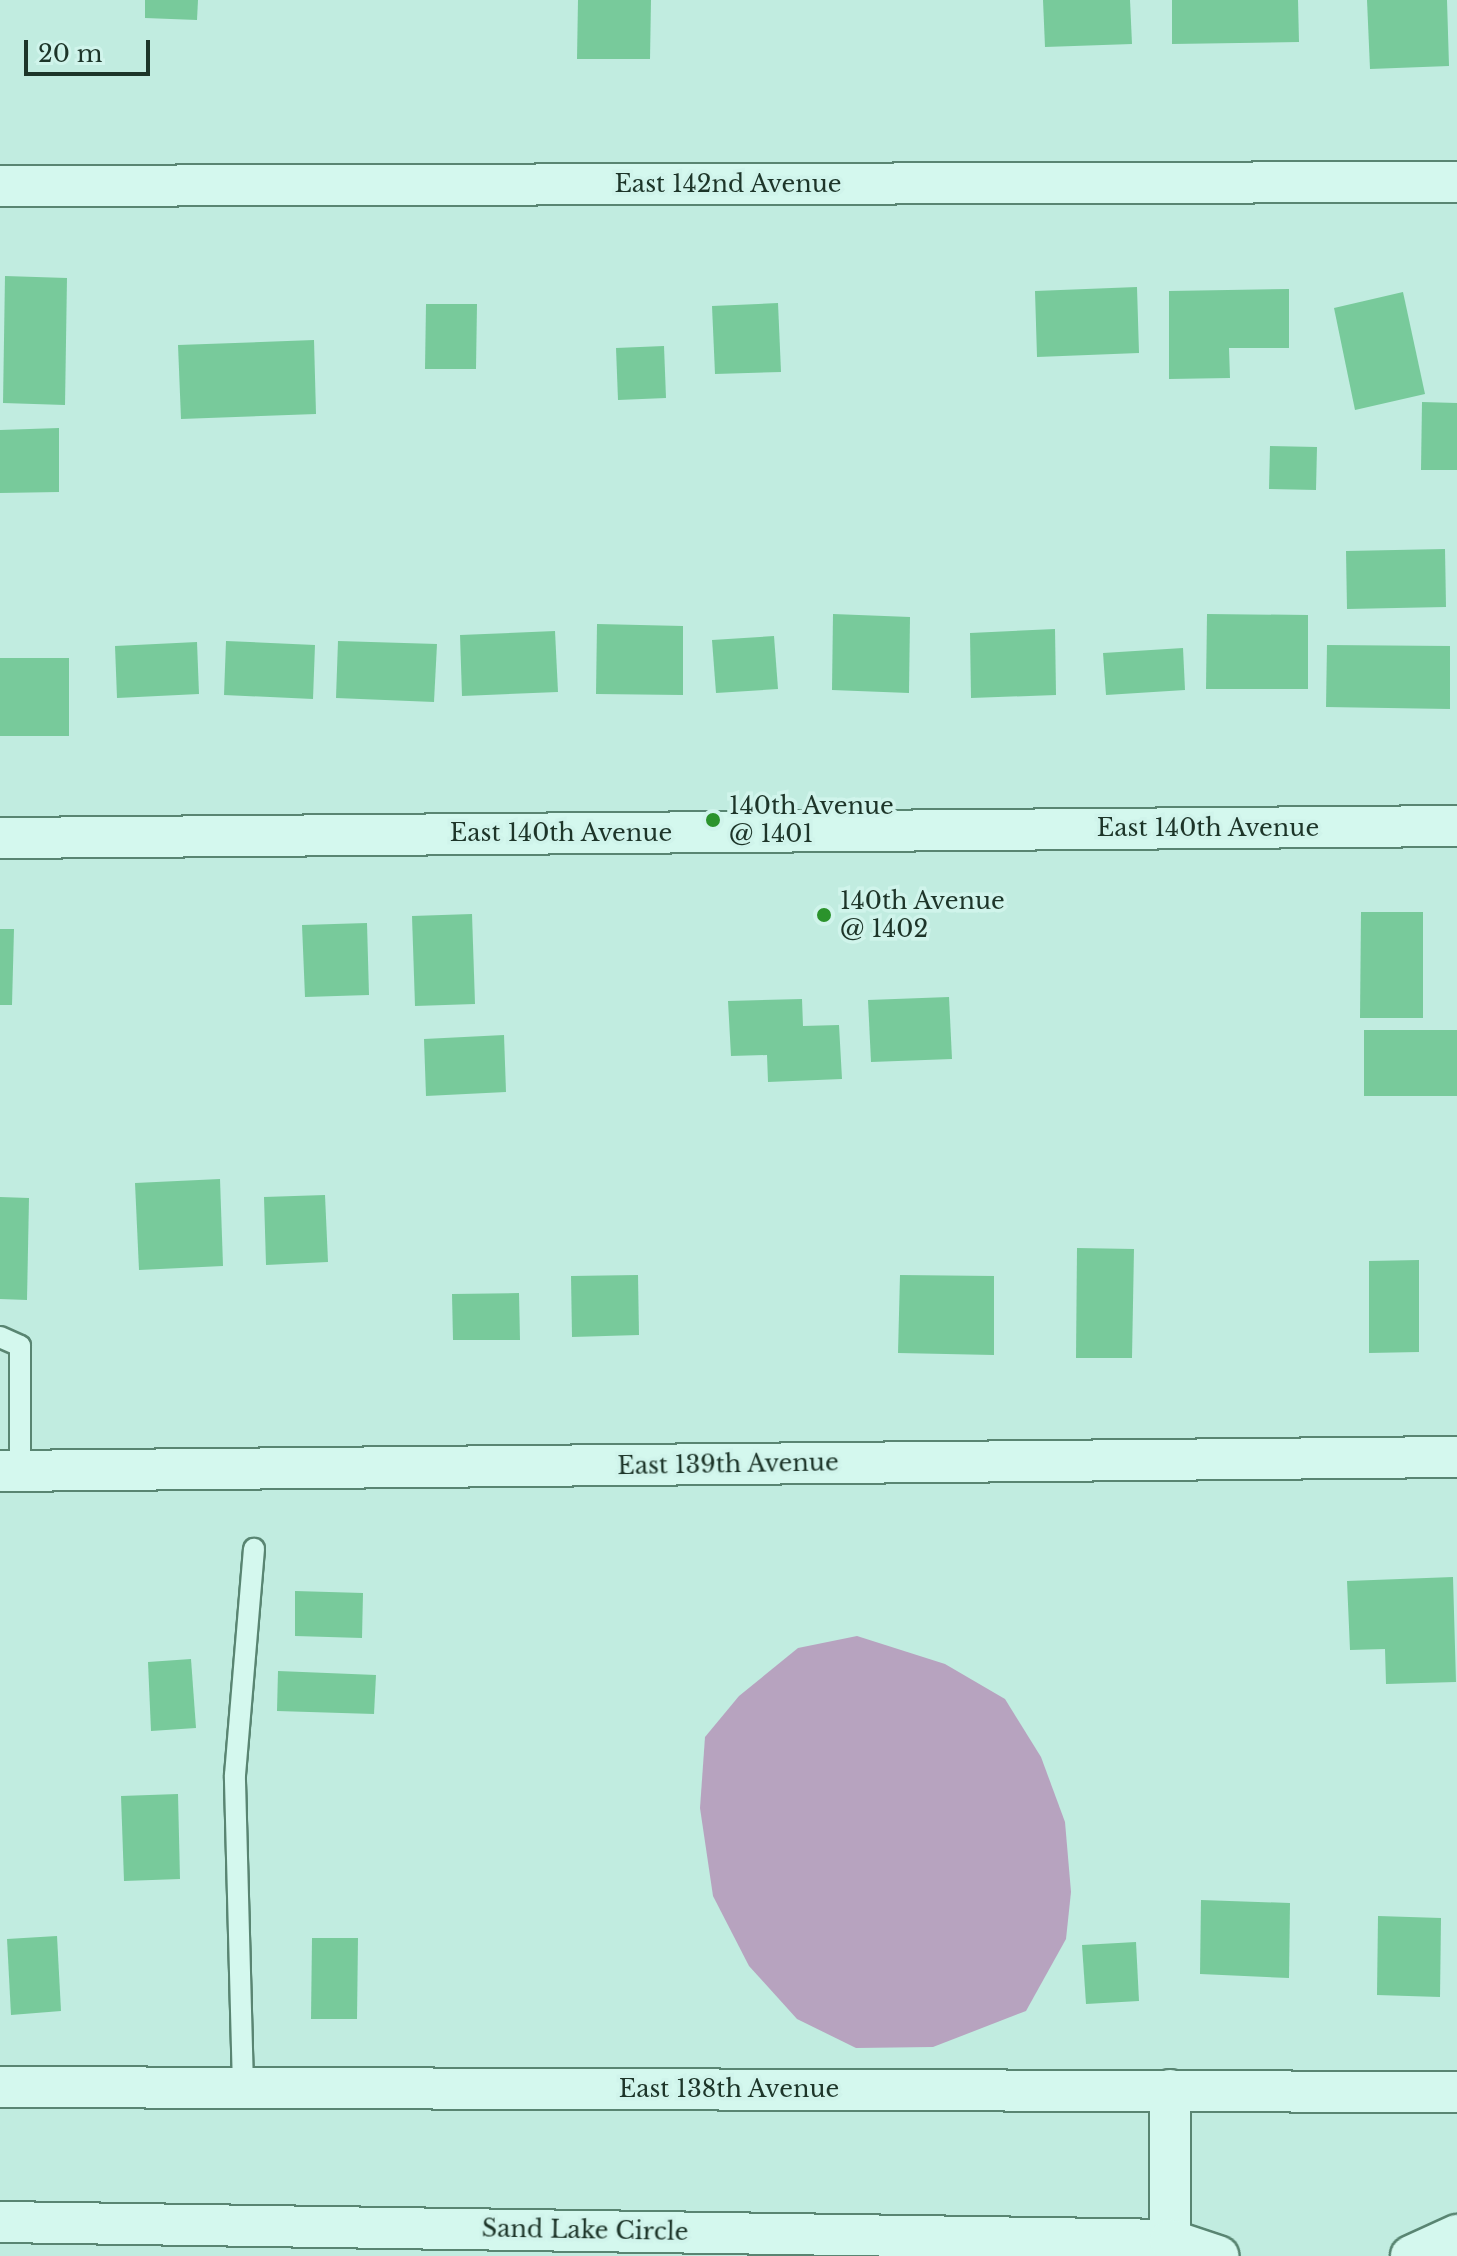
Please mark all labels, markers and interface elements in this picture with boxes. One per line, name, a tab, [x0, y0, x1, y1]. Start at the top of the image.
scale bar	[28, 24, 154, 74]
text: 20 m	[38, 39, 103, 68]
street label: East 142nd Avenue	[614, 170, 842, 198]
place label: 140th Avenue @ 1401	[729, 792, 895, 848]
marker: 140th Avenue @ 1401	[704, 811, 722, 829]
street label: East 140th Avenue	[1096, 814, 1320, 842]
street label: East 140th Avenue	[449, 819, 673, 847]
place label: 140th Avenue @ 1402	[840, 887, 1006, 943]
marker: 140th Avenue @ 1402	[815, 906, 833, 924]
street label: East 139th Avenue	[617, 1448, 839, 1480]
street label: East 138th Avenue	[618, 2075, 840, 2103]
street label: Sand Lake Circle	[481, 2214, 689, 2246]

